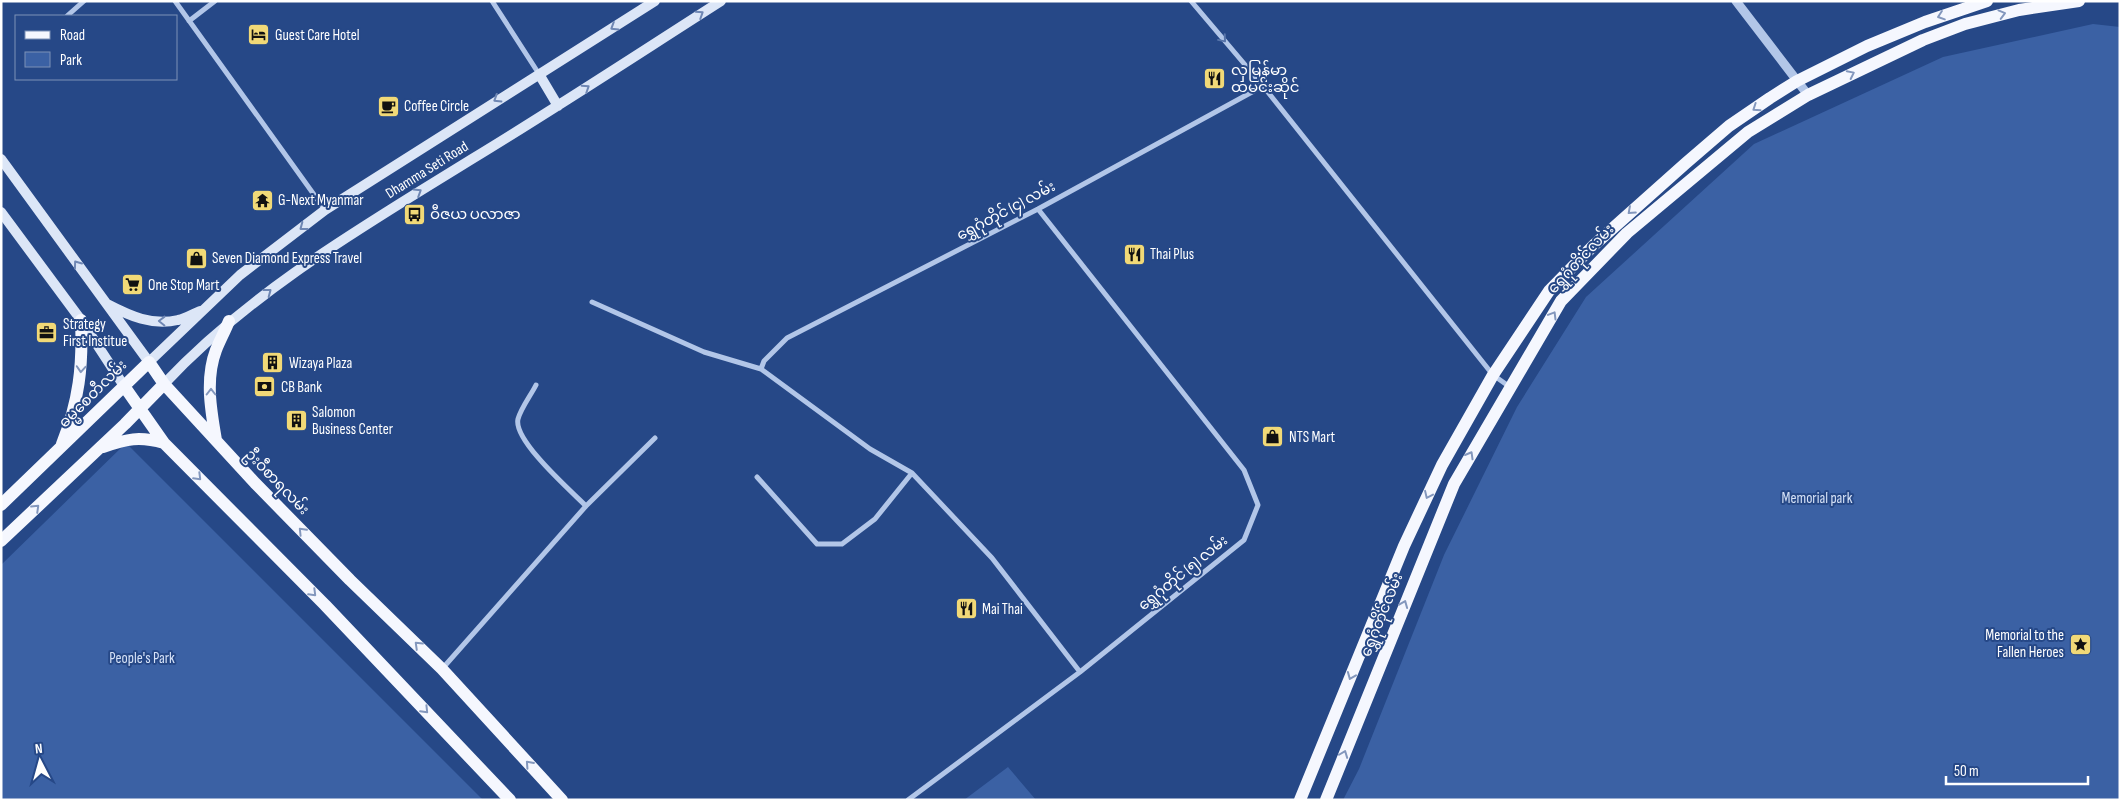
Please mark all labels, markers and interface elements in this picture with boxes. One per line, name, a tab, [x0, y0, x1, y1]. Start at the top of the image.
one-way arrow	[1937, 10, 1946, 20]
one-way arrow	[1998, 10, 2006, 20]
one-way arrow	[695, 11, 704, 21]
legend	[15, 15, 178, 80]
one-way arrow	[610, 21, 620, 30]
hotel icon: Guest Care Hotel	[247, 23, 271, 47]
text: Road	[60, 26, 85, 45]
place label: Guest Care Hotel	[275, 26, 360, 45]
one-way arrow	[1217, 33, 1226, 42]
text: Park	[60, 51, 82, 70]
place label: လှမြန်မာ ထမင်းဆိုင်	[1231, 60, 1300, 99]
restaurant icon: လှမြန်မာ ထမင်းဆိုင်	[1203, 67, 1227, 91]
one-way arrow	[1846, 70, 1855, 80]
one-way arrow	[580, 85, 590, 94]
one-way arrow	[494, 93, 503, 103]
cafe icon: Coffee Circle	[376, 94, 400, 118]
place label: Coffee Circle	[404, 97, 469, 116]
one-way arrow	[1753, 102, 1762, 111]
street label: Dhamma Seti Road	[382, 137, 472, 203]
street label: ရွှေဂုံတိုင် (၄) လမ်း	[953, 176, 1060, 247]
temple icon: G-Next Myanmar	[250, 188, 274, 212]
one-way arrow	[413, 189, 422, 199]
place label: G-Next Myanmar	[278, 191, 364, 210]
bus stop icon: ဝီဇယ ပလာဇာ	[402, 202, 426, 226]
place label: ဝီဇယ ပလာဇာ	[430, 204, 521, 224]
one-way arrow	[1628, 205, 1637, 214]
street label: ရွှေဂုံတိုင်လမ်း	[1543, 219, 1620, 299]
one-way arrow	[300, 221, 309, 229]
restaurant icon: Thai Plus	[1122, 242, 1146, 266]
place label: Thai Plus	[1150, 245, 1194, 264]
shop icon: Seven Diamond Express Travel	[184, 246, 208, 270]
place label: Seven Diamond Express Travel	[212, 249, 362, 268]
one-way arrow	[74, 260, 83, 270]
supermarket icon: One Stop Mart	[120, 273, 144, 297]
place label: One Stop Mart	[148, 276, 220, 295]
one-way arrow	[262, 289, 271, 297]
one-way arrow	[1546, 312, 1556, 321]
place label: Strategy First Institue	[63, 315, 127, 351]
one-way arrow	[157, 316, 165, 326]
office icon: Strategy First Institue	[35, 321, 59, 345]
building icon: Wizaya Plaza	[261, 351, 285, 375]
place label: Wizaya Plaza	[289, 354, 353, 373]
street label: ဓမ္မစေတီလမ်း	[54, 355, 133, 434]
one-way arrow	[76, 365, 87, 373]
bank icon: CB Bank	[253, 375, 277, 399]
place label: CB Bank	[281, 378, 322, 397]
one-way arrow	[205, 388, 216, 396]
place label: Salomon Business Center	[312, 403, 394, 439]
building icon: Salomon Business Center	[284, 409, 308, 433]
shop icon: NTS Mart	[1261, 425, 1285, 449]
place label: NTS Mart	[1289, 428, 1336, 447]
street label: ဦးဝီစာရလမ်း	[239, 444, 314, 520]
one-way arrow	[1464, 452, 1474, 461]
one-way arrow	[193, 471, 202, 480]
one-way arrow	[1424, 489, 1434, 498]
park label: Memorial park	[1782, 489, 1853, 508]
one-way arrow	[31, 505, 40, 514]
one-way arrow	[299, 528, 308, 537]
street label: ရွှေဂုံတိုင် (၅) လမ်း	[1134, 530, 1233, 617]
street label: ရွှေဂုံတိုင်လမ်း	[1356, 570, 1409, 660]
one-way arrow	[307, 587, 316, 596]
restaurant icon: Mai Thai	[954, 597, 978, 621]
place label: Mai Thai	[982, 600, 1023, 619]
one-way arrow	[1398, 600, 1408, 608]
place label: Memorial to the Fallen Heroes	[1985, 626, 2064, 662]
place icon: Memorial to the Fallen Heroes	[2068, 632, 2092, 656]
one-way arrow	[414, 642, 423, 651]
park label: People's Park	[109, 649, 175, 668]
one-way arrow	[1347, 671, 1357, 680]
one-way arrow	[419, 704, 428, 713]
north arrow	[15, 736, 65, 786]
text: N	[34, 740, 43, 757]
one-way arrow	[1338, 751, 1348, 759]
scale bar	[1946, 754, 2088, 786]
one-way arrow	[526, 760, 535, 769]
text: 50 m	[1954, 762, 1979, 781]

